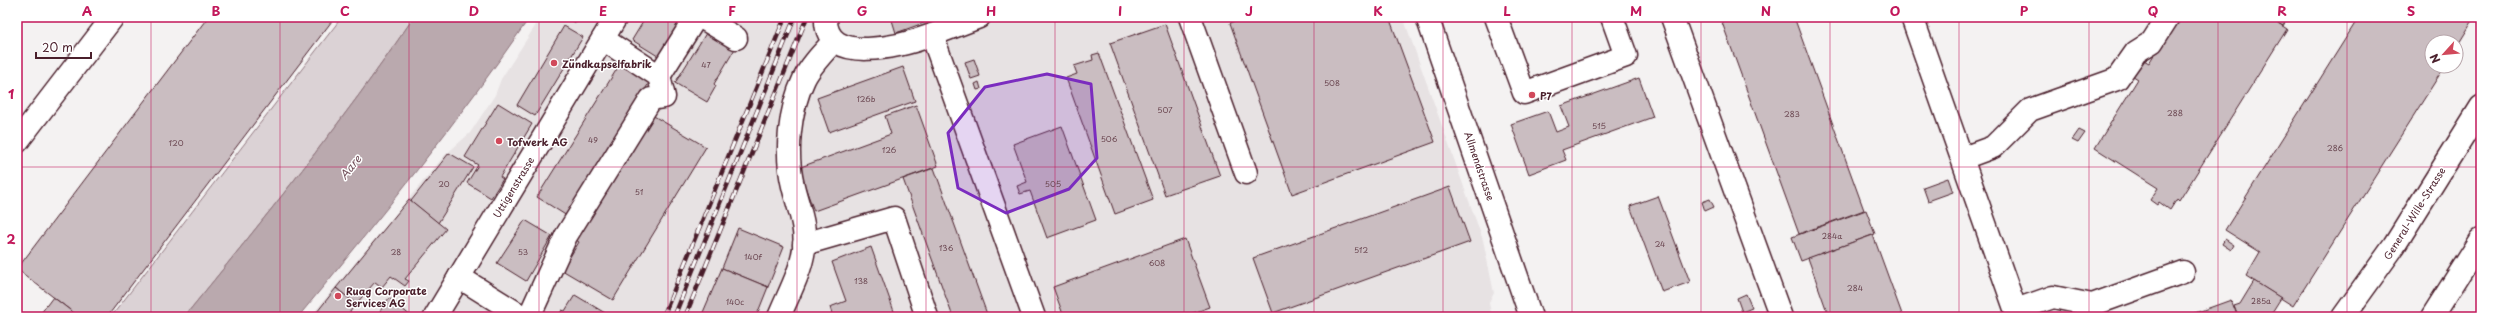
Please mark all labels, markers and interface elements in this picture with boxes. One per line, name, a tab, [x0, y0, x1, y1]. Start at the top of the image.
text: A	[82, 1, 92, 20]
text: B	[212, 1, 221, 20]
text: C	[340, 1, 350, 20]
text: D	[469, 1, 479, 20]
text: E	[599, 1, 607, 20]
text: F	[728, 1, 736, 20]
text: G	[857, 1, 867, 20]
text: H	[986, 1, 996, 20]
text: I	[1118, 1, 1122, 20]
text: J	[1245, 1, 1253, 20]
text: K	[1373, 1, 1383, 20]
text: L	[1503, 1, 1511, 20]
text: M	[1630, 1, 1642, 20]
text: N	[1761, 1, 1771, 20]
text: O	[1890, 1, 1900, 20]
text: P	[2020, 1, 2029, 20]
text: Q	[2148, 1, 2158, 20]
text: R	[2277, 1, 2287, 20]
text: S	[2407, 1, 2415, 20]
scale bar	[36, 34, 91, 60]
north arrow	[2424, 34, 2464, 74]
text: 20 m	[42, 38, 73, 56]
text: N	[2425, 51, 2444, 67]
place label: Zündkapselfabrik	[562, 56, 652, 71]
marker: Zündkapselfabrik	[549, 58, 559, 68]
house number: 47	[701, 59, 711, 71]
house number: 508	[1324, 77, 1340, 89]
text: 1	[8, 84, 14, 103]
place label: P7	[1540, 88, 1552, 103]
marker: P7	[1527, 90, 1537, 100]
house number: 126b	[857, 93, 876, 105]
house number: 507	[1157, 104, 1173, 116]
house number: 288	[2167, 107, 2183, 119]
house number: 283	[1784, 108, 1800, 120]
house number: 515	[1592, 120, 1606, 132]
street label: Allmendstrasse	[1461, 129, 1499, 203]
house number: 506	[1101, 133, 1118, 145]
place label: Tofwerk AG	[507, 134, 568, 149]
house number: 49	[588, 134, 598, 146]
marker: Tofwerk AG	[494, 136, 504, 146]
house number: 120	[168, 137, 184, 149]
house number: 286	[2327, 142, 2343, 154]
house number: 126	[882, 144, 897, 156]
water label: Aare	[335, 150, 366, 183]
street label: Uttigenstrasse	[489, 154, 537, 220]
street label: General-Wille-Strasse	[2379, 164, 2449, 262]
house number: 20	[438, 178, 450, 190]
house number: 505	[1045, 178, 1061, 190]
house number: 51	[635, 186, 644, 198]
text: 2	[6, 229, 16, 248]
house number: 284a	[1822, 230, 1842, 242]
house number: 24	[1655, 238, 1665, 250]
house number: 136	[939, 242, 954, 254]
house number: 512	[1354, 244, 1368, 256]
house number: 28	[391, 246, 401, 258]
house number: 53	[518, 246, 528, 258]
house number: 140f	[744, 251, 762, 263]
house number: 608	[1149, 257, 1165, 269]
house number: 138	[854, 275, 868, 287]
house number: 284	[1847, 282, 1863, 294]
place label: Ruag Corporate Services AG	[346, 283, 427, 310]
marker: Ruag Corporate Services AG	[333, 291, 343, 301]
house number: 285a	[2251, 295, 2271, 307]
house number: 140c	[726, 296, 744, 308]

